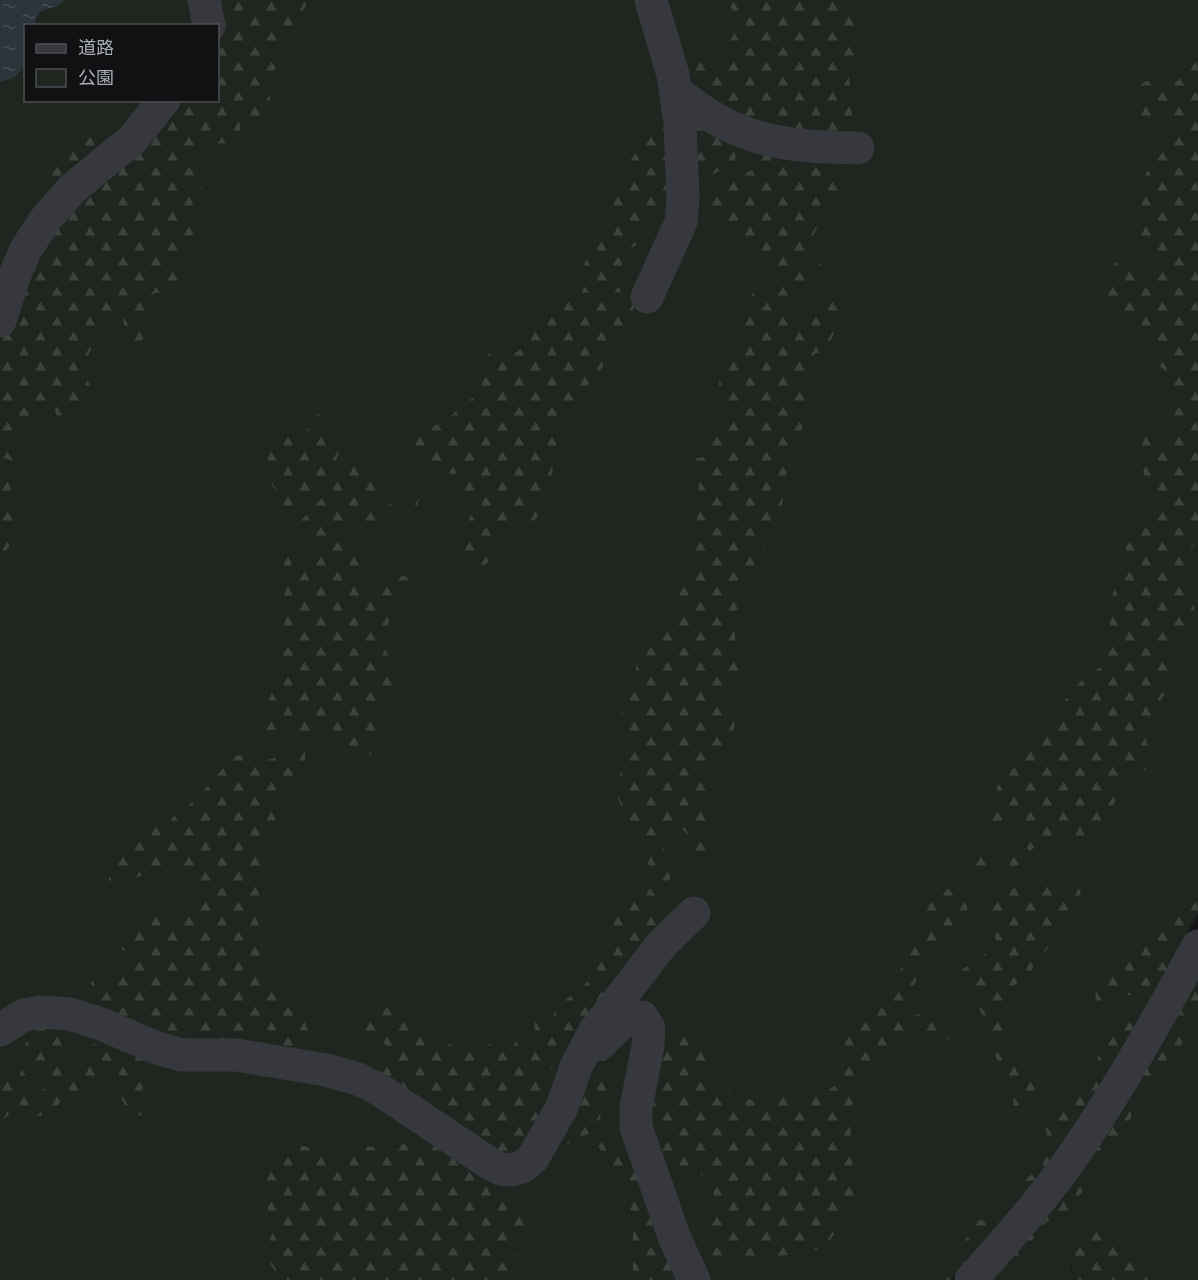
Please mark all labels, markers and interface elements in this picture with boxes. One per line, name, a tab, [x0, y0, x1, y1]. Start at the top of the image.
legend	[24, 24, 219, 102]
text: 道路	[78, 37, 114, 59]
text: 公園	[78, 67, 114, 89]

